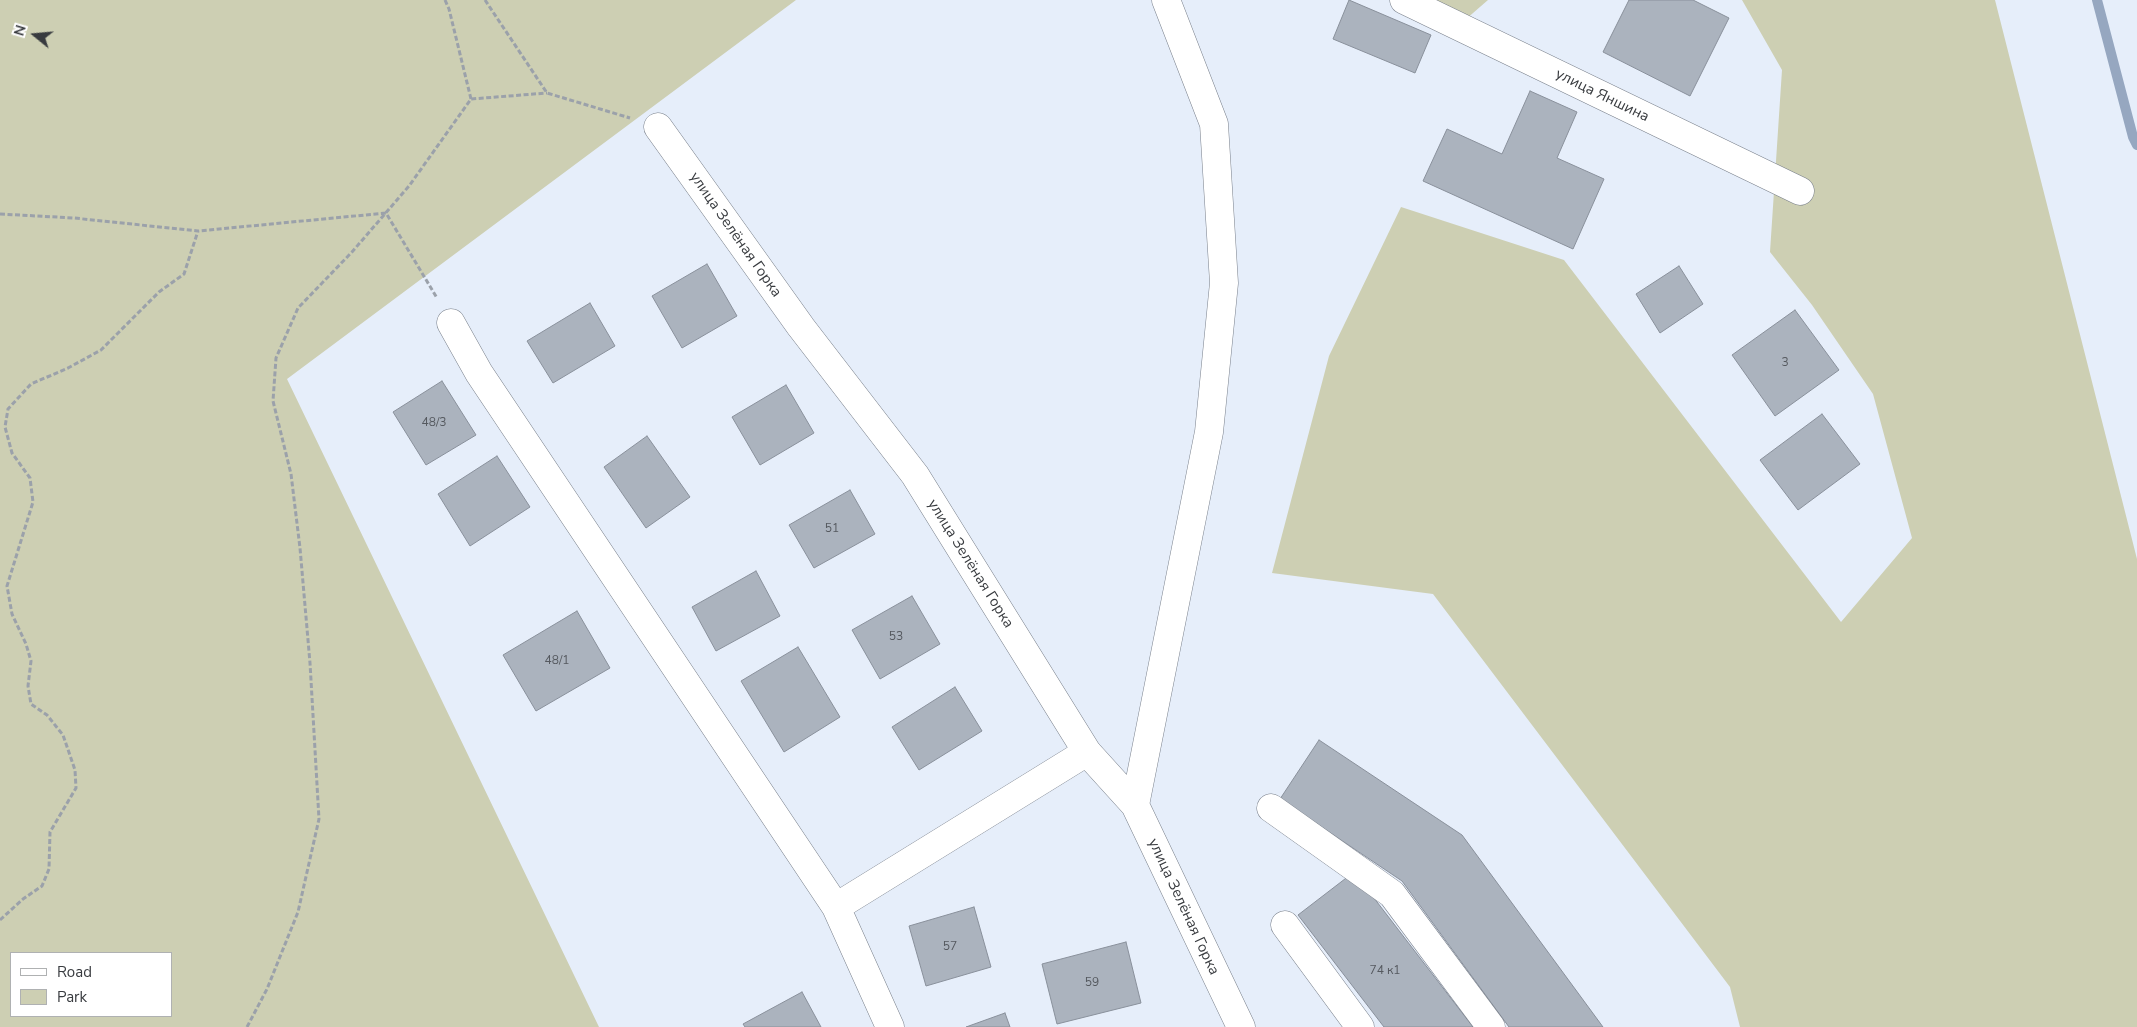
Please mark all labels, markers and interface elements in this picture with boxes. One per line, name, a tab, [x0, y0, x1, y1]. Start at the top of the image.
north arrow	[10, 10, 60, 60]
text: N	[10, 23, 31, 38]
street label: улица Яншина	[1552, 66, 1652, 126]
street label: улица Зелёная Горка	[685, 169, 785, 301]
house number: 3	[1781, 356, 1789, 370]
house number: 48/3	[422, 416, 446, 430]
street label: улица Зелёная Горка	[923, 496, 1017, 632]
house number: 51	[825, 522, 839, 536]
house number: 53	[889, 630, 903, 644]
house number: 48/1	[545, 654, 569, 668]
street label: улица Зелёная Горка	[1143, 836, 1223, 978]
house number: 57	[943, 940, 957, 954]
legend	[10, 952, 172, 1017]
text: Road	[57, 962, 92, 982]
house number: 74 к1	[1370, 964, 1400, 978]
house number: 59	[1085, 976, 1099, 990]
text: Park	[57, 987, 87, 1007]

